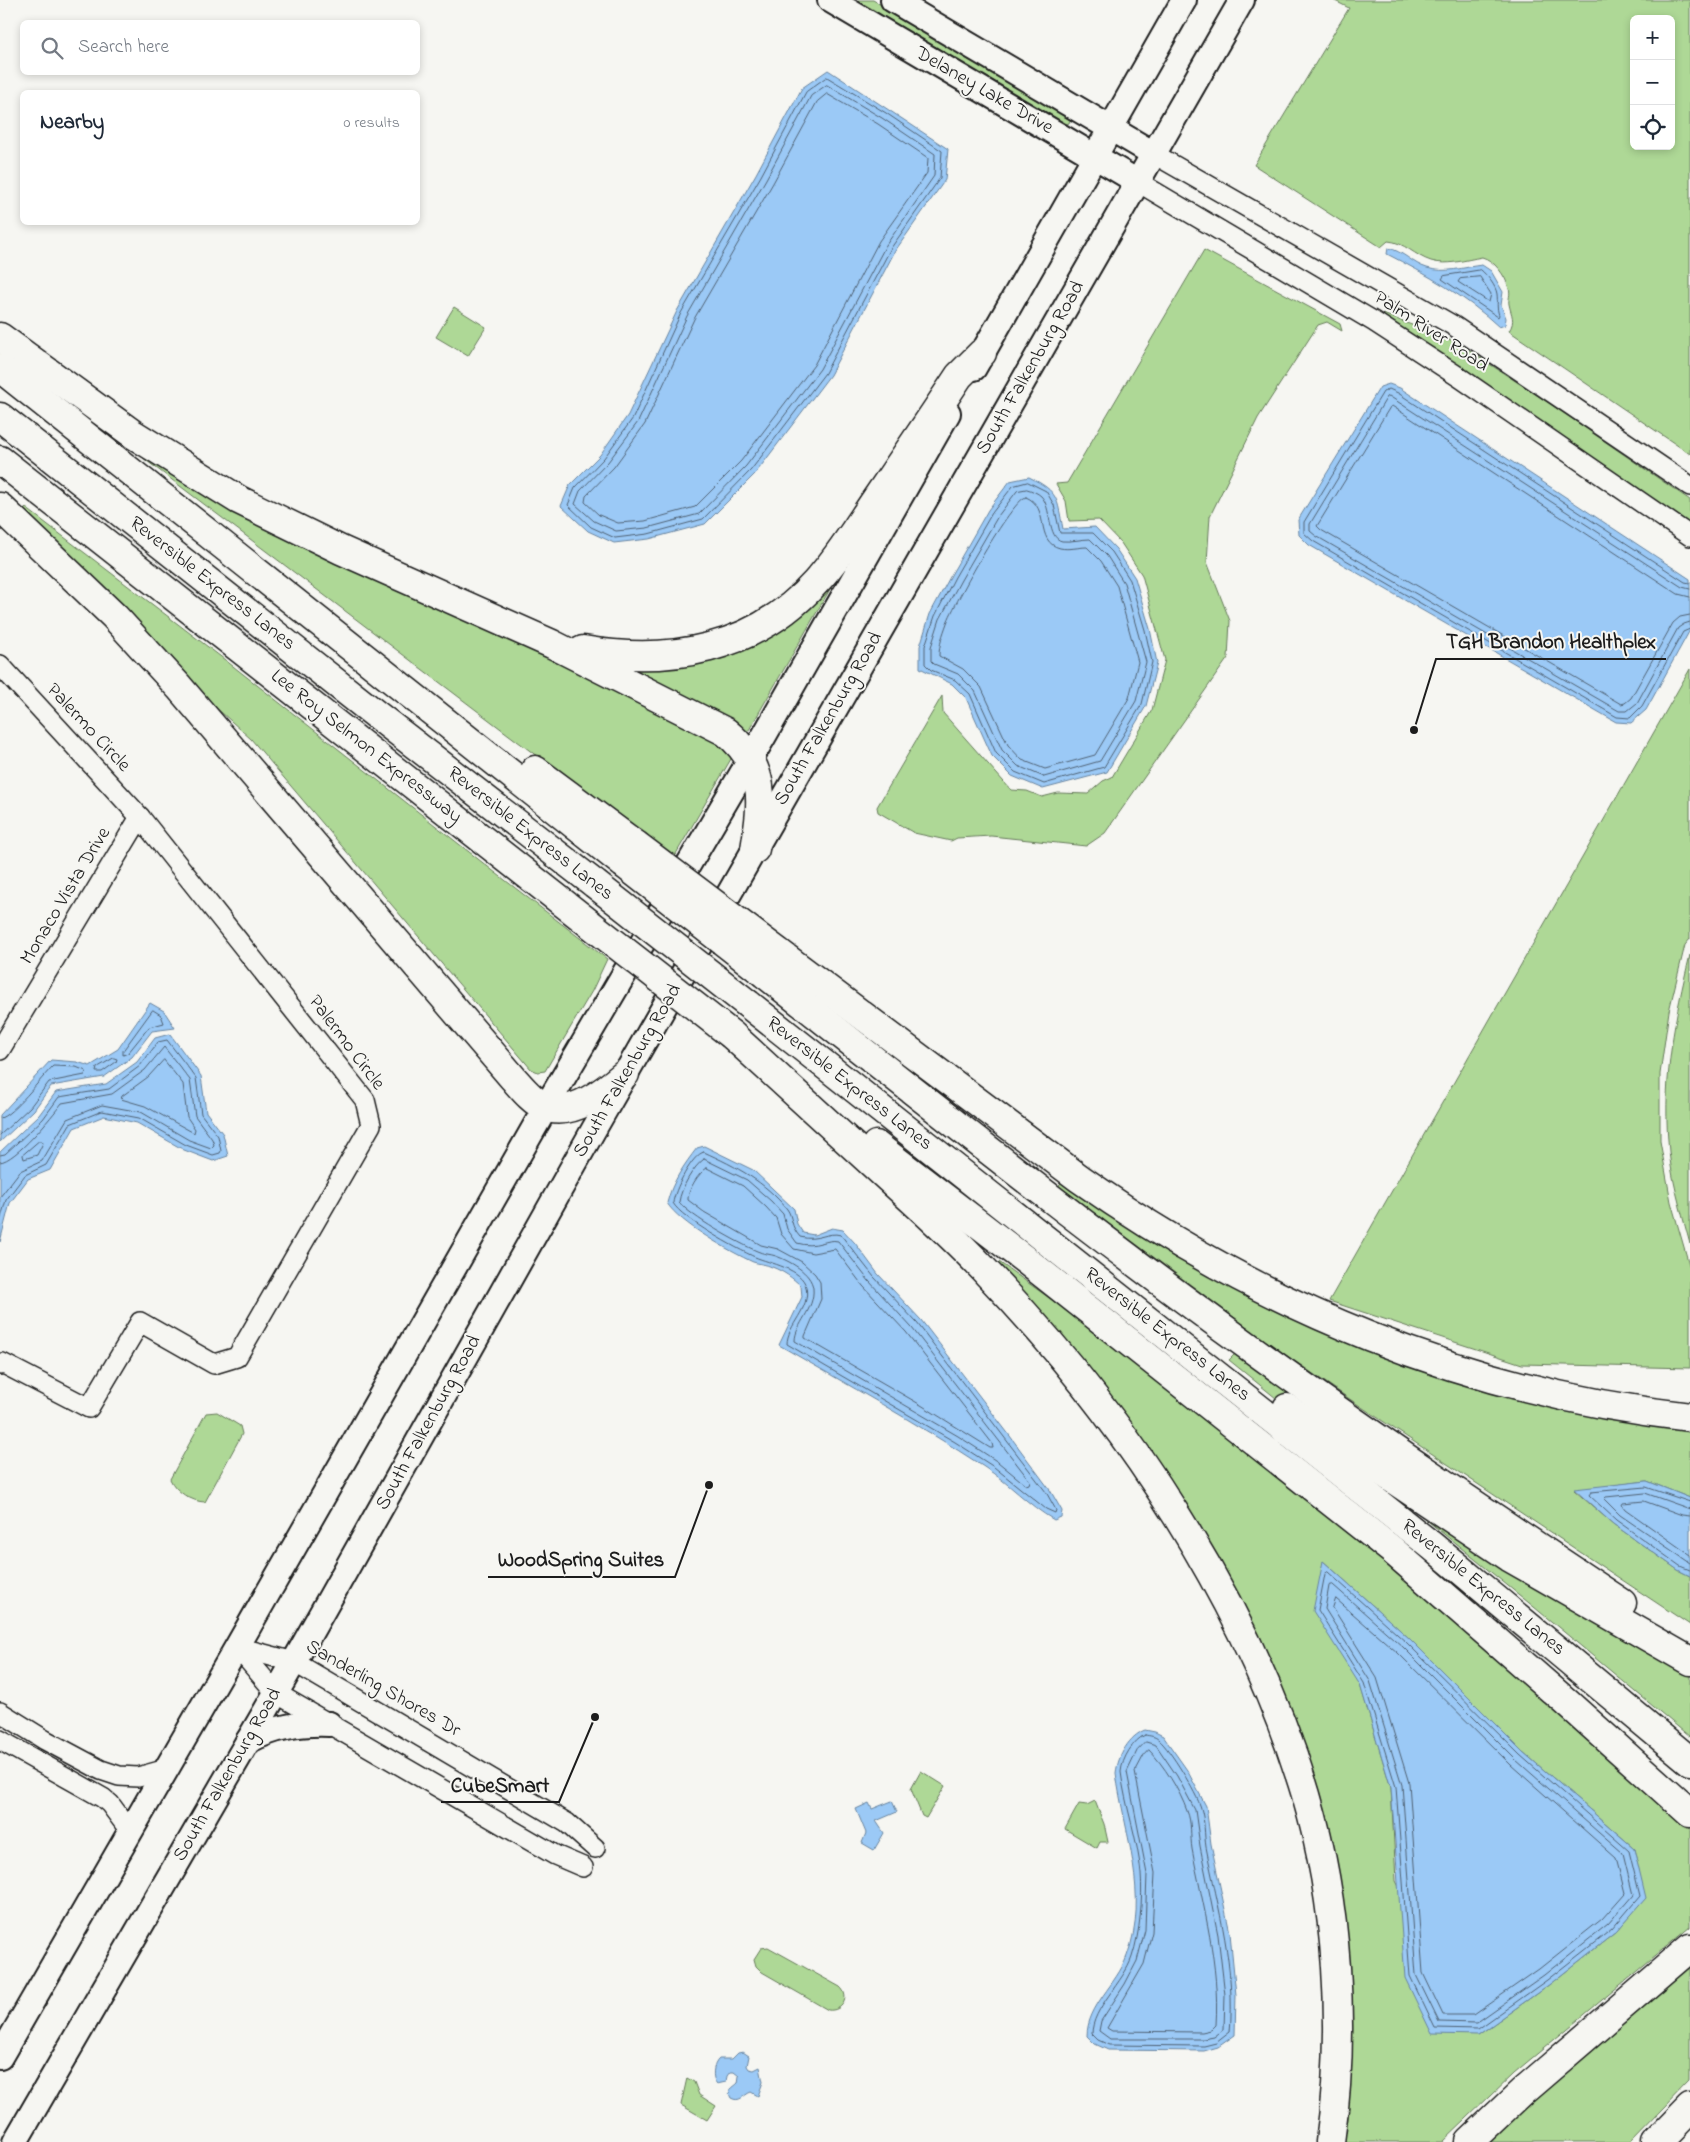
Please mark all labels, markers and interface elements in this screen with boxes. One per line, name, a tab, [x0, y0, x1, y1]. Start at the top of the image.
map controls	[1630, 15, 1675, 150]
button: +	[1630, 15, 1675, 60]
search box	[20, 20, 420, 75]
icon: search	[38, 34, 66, 62]
text: Search here	[78, 34, 169, 61]
street label: Delaney Lake Drive	[909, 39, 1059, 142]
button: −	[1630, 60, 1675, 105]
button: locate	[1630, 105, 1675, 150]
text: Nearby	[40, 108, 104, 138]
text: 0 results	[344, 111, 400, 135]
street label: South Falkenburg Road	[969, 276, 1093, 461]
street label: Palm River Road	[1368, 284, 1494, 380]
street label: Reversible Express Lanes	[123, 510, 301, 658]
callout: TGH Brandon Healthplex	[1436, 623, 1666, 659]
street label: South Falkenburg Road	[767, 627, 891, 812]
text: TGH Brandon Healthplex	[1446, 628, 1656, 658]
street label: Lee Roy Selmon Expressway	[264, 663, 468, 831]
street label: Palermo Circle	[39, 677, 137, 779]
street label: Reversible Express Lanes	[441, 760, 619, 908]
street label: Monaco Vista Drive	[13, 822, 119, 970]
street label: South Falkenburg Road	[566, 979, 690, 1164]
street label: Palermo Circle	[301, 989, 391, 1097]
street label: Reversible Express Lanes	[760, 1010, 938, 1158]
street label: Reversible Express Lanes	[1078, 1261, 1256, 1409]
street label: South Falkenburg Road	[369, 1330, 490, 1516]
street label: Reversible Express Lanes	[1395, 1512, 1571, 1664]
callout: WoodSpring Suites	[488, 1541, 675, 1577]
text: WoodSpring Suites	[498, 1546, 665, 1578]
street label: Sanderling Shores Dr	[300, 1633, 467, 1746]
street label: South Falkenburg Road	[166, 1683, 290, 1868]
callout: CubeSmart	[441, 1766, 559, 1802]
text: CubeSmart	[451, 1772, 550, 1802]

